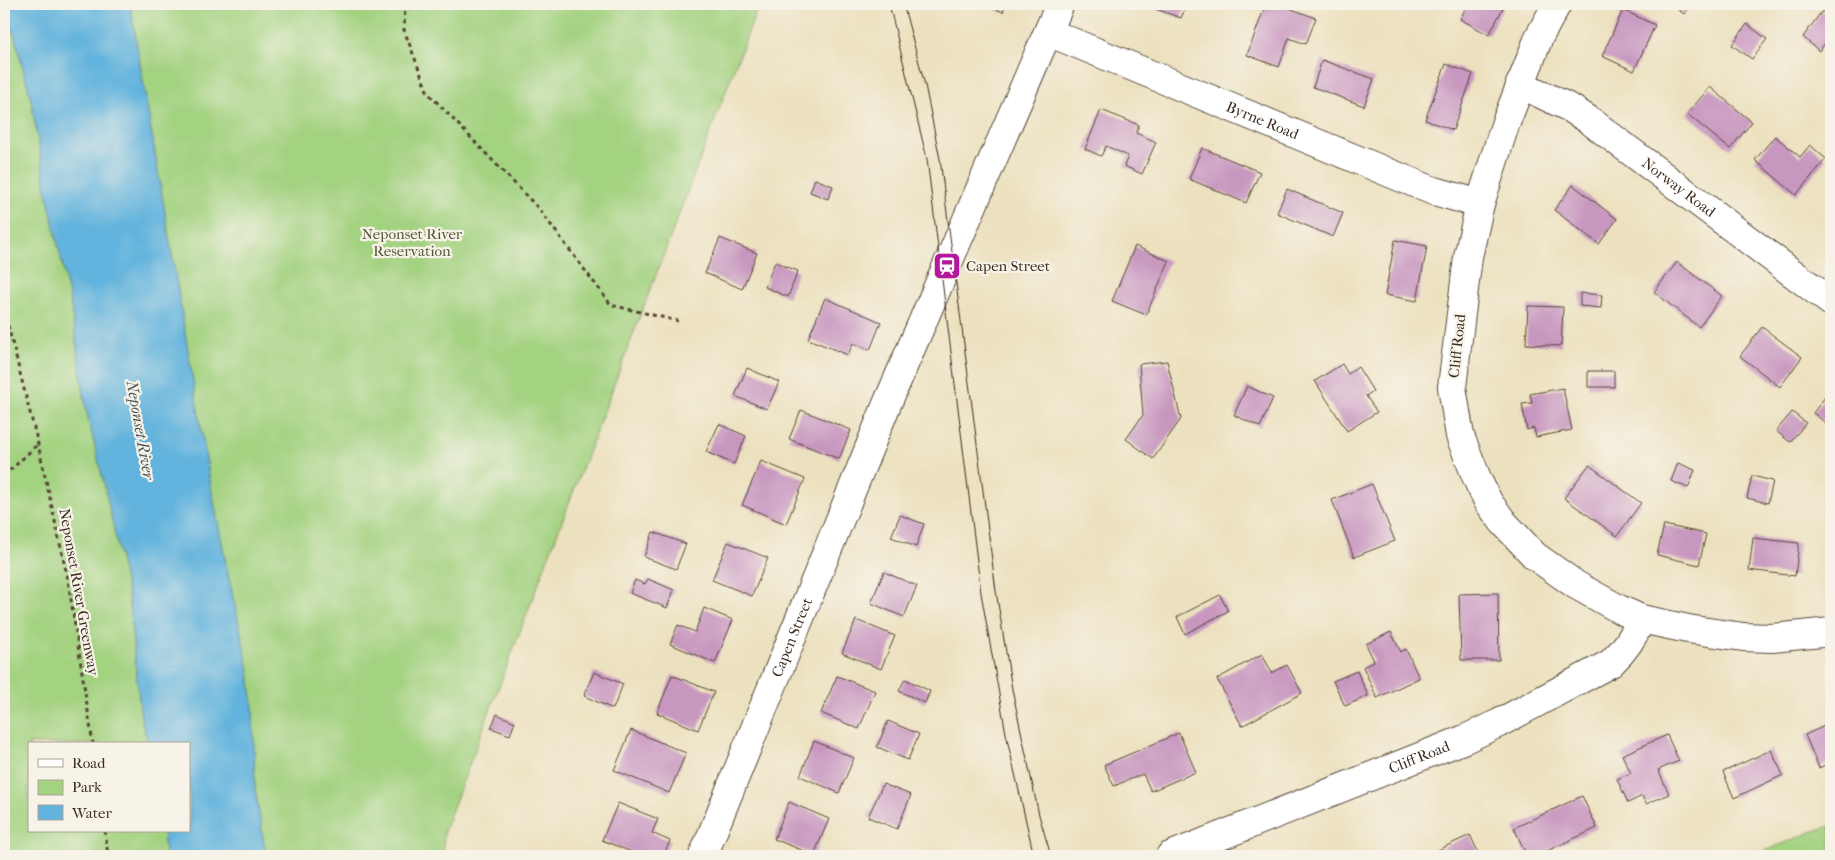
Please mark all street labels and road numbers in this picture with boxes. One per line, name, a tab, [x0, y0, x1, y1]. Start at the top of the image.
street label: Byrne Road	[1224, 98, 1302, 144]
street label: Norway Road	[1638, 154, 1720, 221]
street label: Cliff Road	[1445, 312, 1469, 379]
street label: Neponset River Greenway	[55, 507, 103, 678]
street label: Capen Street	[768, 594, 816, 680]
street label: Cliff Road	[1386, 737, 1453, 777]

